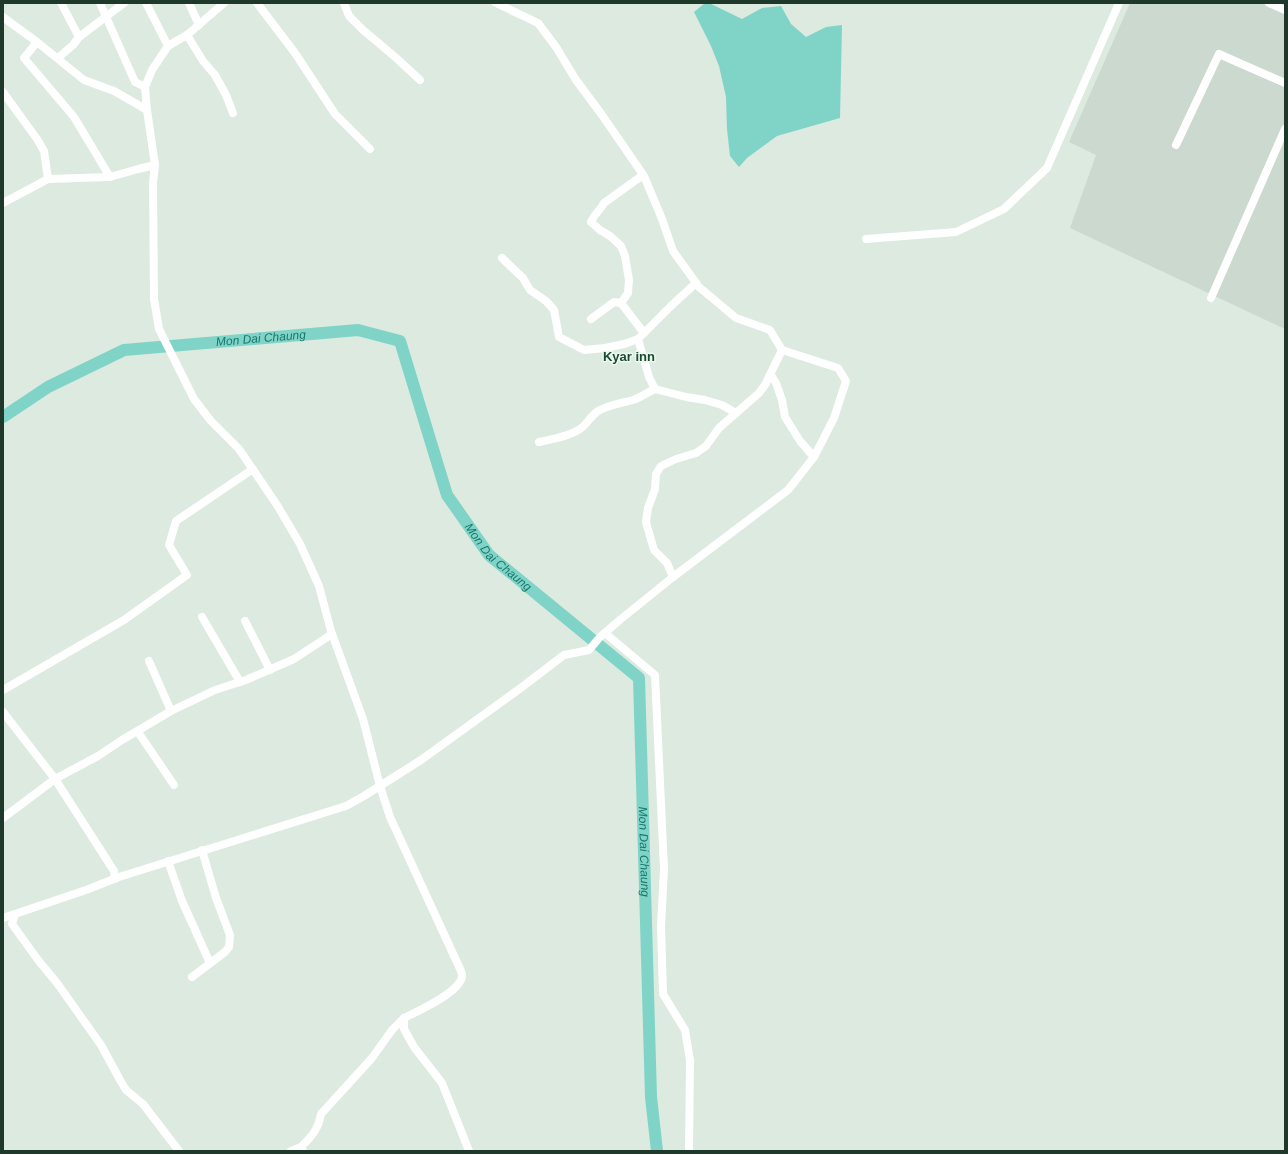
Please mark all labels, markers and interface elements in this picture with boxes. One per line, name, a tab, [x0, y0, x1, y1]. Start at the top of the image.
water label: Mon Dai Chaung	[215, 327, 307, 349]
district label: Kyar inn	[603, 349, 655, 364]
water label: Mon Dai Chaung	[462, 520, 535, 594]
water label: Mon Dai Chaung	[636, 807, 652, 897]

